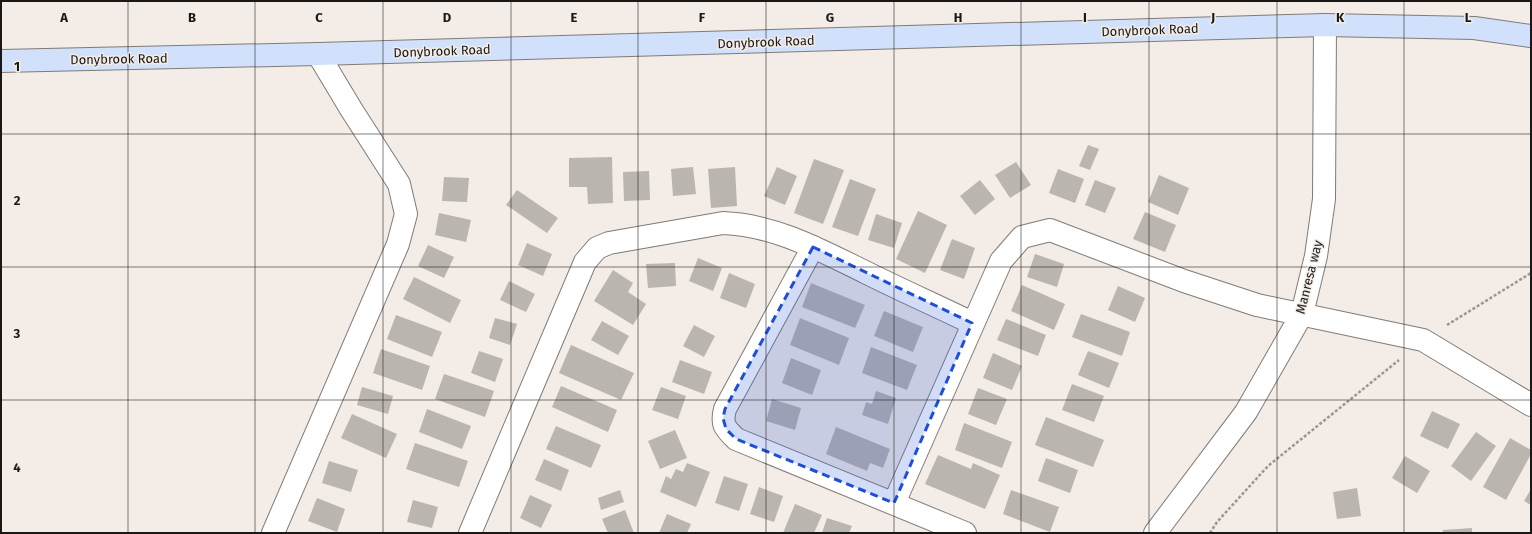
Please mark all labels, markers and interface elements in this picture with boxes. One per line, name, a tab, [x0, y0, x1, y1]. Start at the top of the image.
text: A	[59, 10, 68, 25]
text: B	[188, 10, 196, 25]
text: C	[315, 10, 323, 25]
text: D	[443, 10, 452, 25]
text: E	[571, 10, 578, 25]
text: F	[699, 10, 706, 25]
text: G	[826, 10, 834, 25]
text: H	[954, 10, 962, 25]
text: I	[1083, 10, 1087, 25]
text: J	[1210, 10, 1215, 25]
text: K	[1336, 10, 1345, 25]
text: L	[1465, 10, 1472, 25]
street label: Donybrook Road	[1101, 21, 1199, 39]
street label: Donybrook Road	[717, 33, 815, 51]
street label: Donybrook Road	[393, 42, 491, 60]
street label: Donybrook Road	[70, 51, 168, 67]
text: 1	[14, 59, 20, 74]
text: 2	[14, 193, 21, 208]
street label: Manresa way	[1293, 238, 1326, 315]
text: 3	[13, 326, 21, 341]
text: 4	[13, 460, 21, 475]

